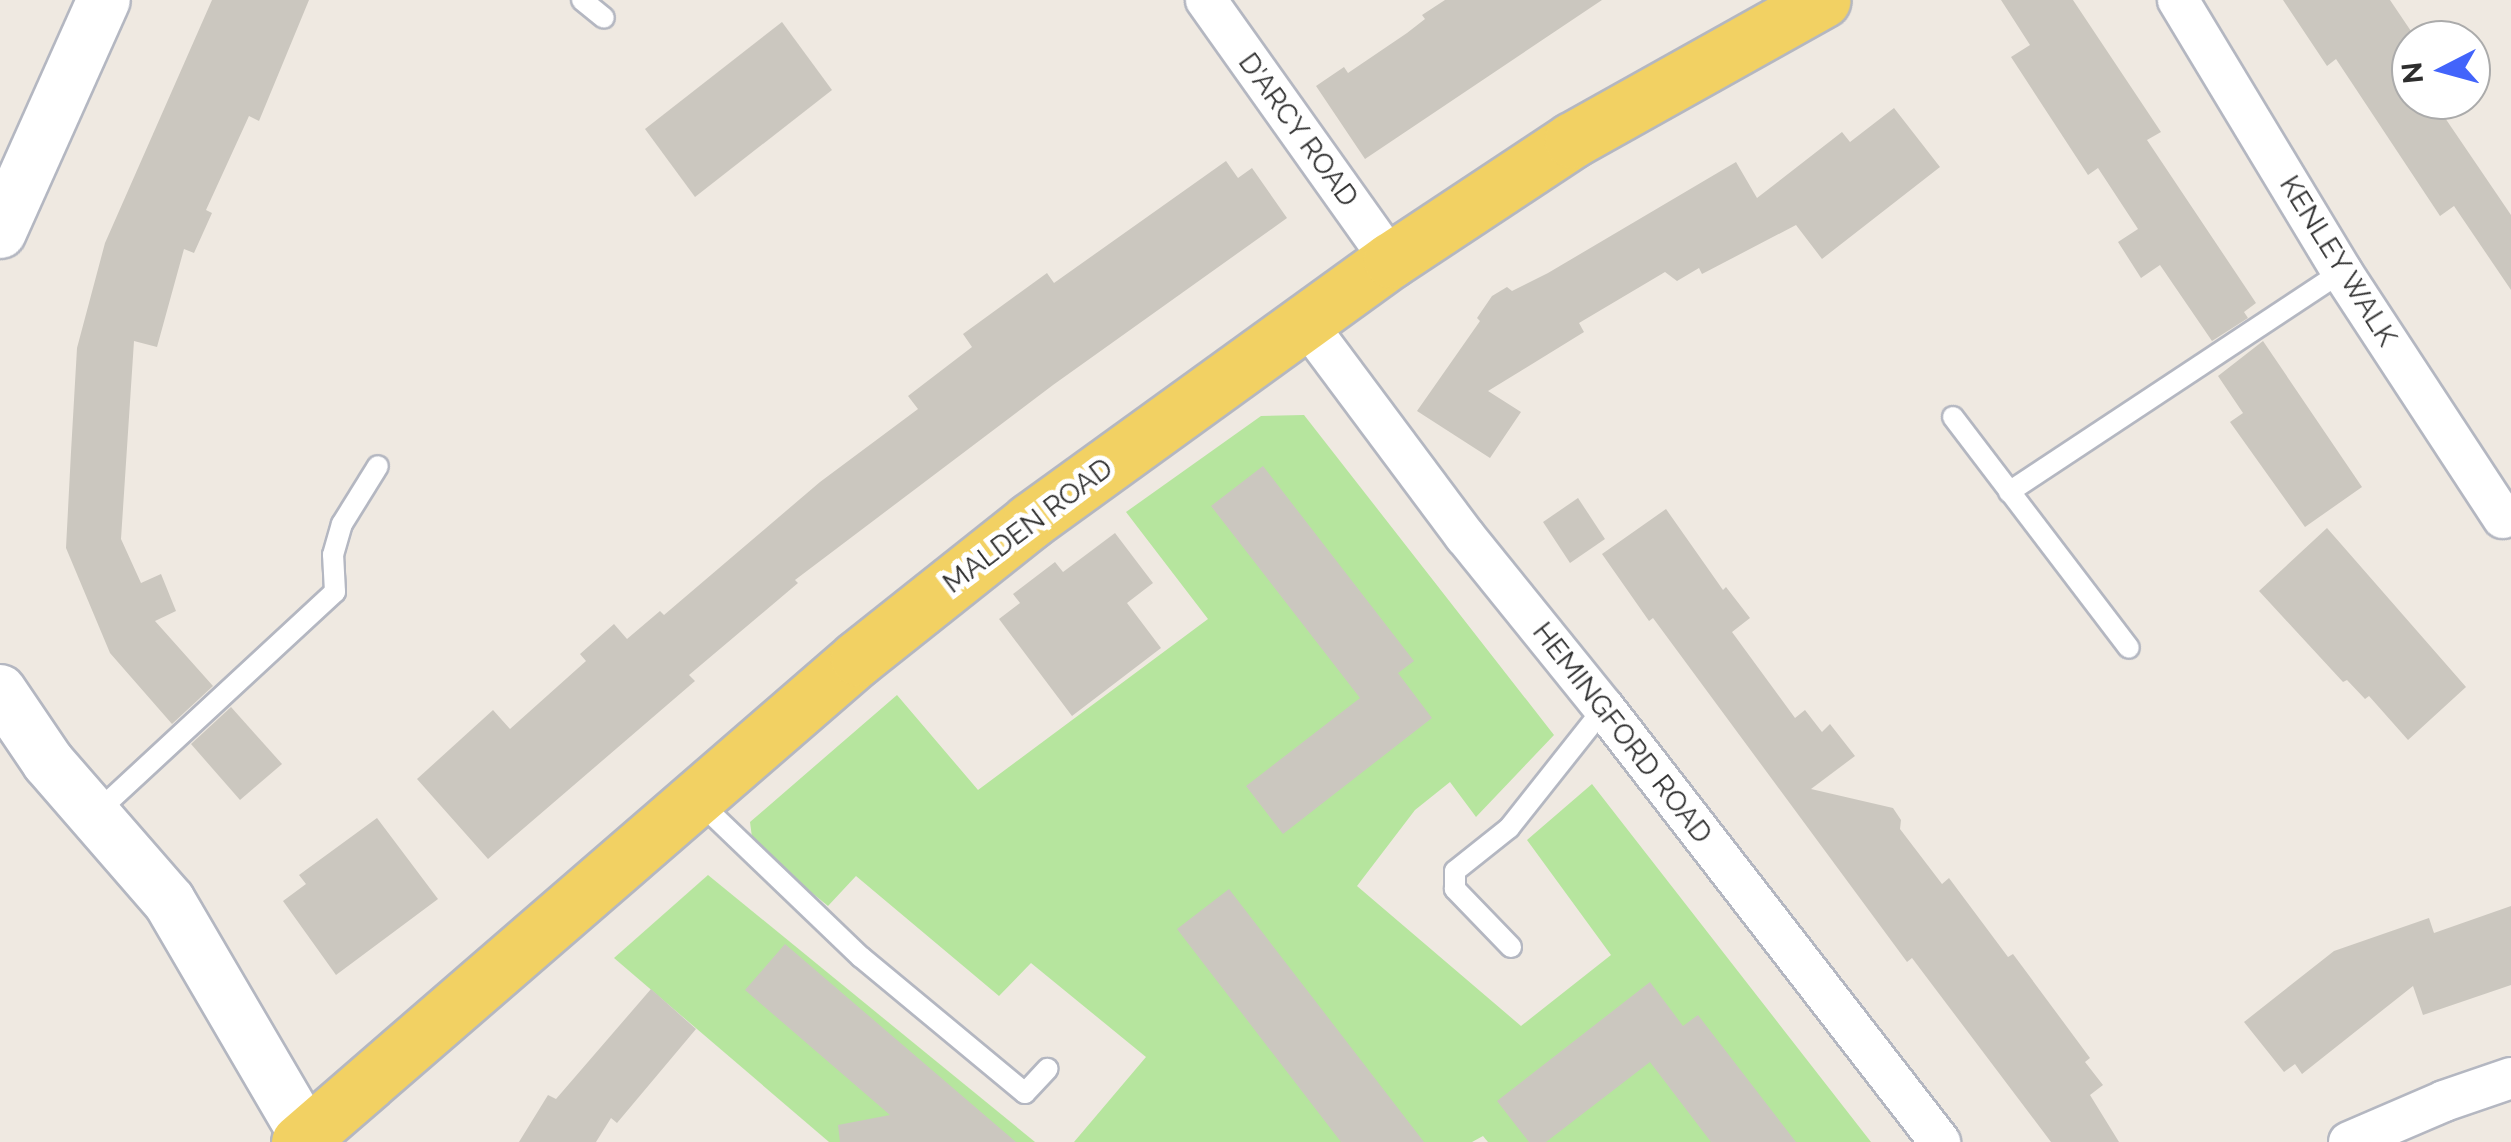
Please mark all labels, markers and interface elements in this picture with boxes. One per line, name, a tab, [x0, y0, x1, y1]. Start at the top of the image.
north arrow	[2391, 20, 2491, 120]
street label: D'ARCY ROAD	[1231, 46, 1365, 214]
text: N	[2395, 61, 2430, 85]
street label: KENLEY WALK	[2272, 169, 2404, 353]
street label: MALDEN ROAD	[937, 451, 1119, 601]
street label: HEMINGFORD ROAD	[1525, 616, 1719, 850]

